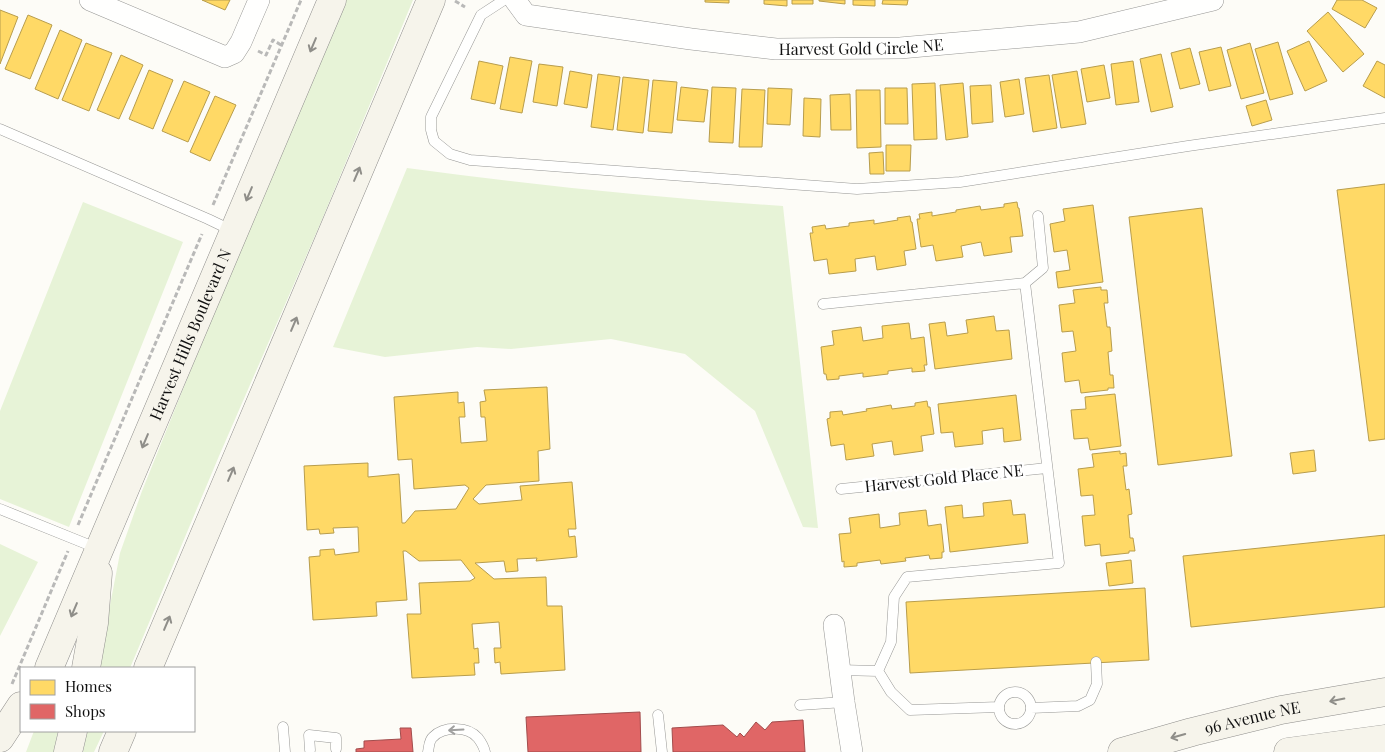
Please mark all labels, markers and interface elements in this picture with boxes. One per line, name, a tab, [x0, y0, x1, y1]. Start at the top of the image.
street label: Harvest Gold Circle NE	[779, 33, 944, 59]
one-way arrow	[308, 37, 318, 52]
one-way arrow	[352, 167, 362, 182]
one-way arrow	[244, 186, 254, 201]
street label: Harvest Hills Boulevard N	[144, 246, 235, 423]
one-way arrow	[289, 317, 299, 332]
one-way arrow	[140, 433, 150, 448]
street label: Harvest Gold Place NE	[863, 459, 1024, 496]
one-way arrow	[226, 467, 236, 482]
one-way arrow	[68, 603, 77, 618]
one-way arrow	[163, 616, 173, 631]
legend	[20, 667, 195, 732]
text: Homes	[65, 676, 112, 696]
one-way arrow	[1329, 695, 1345, 705]
street label: 96 Avenue NE	[1202, 696, 1302, 739]
text: Shops	[65, 701, 106, 721]
one-way arrow	[448, 725, 464, 735]
one-way arrow	[1171, 731, 1187, 741]

